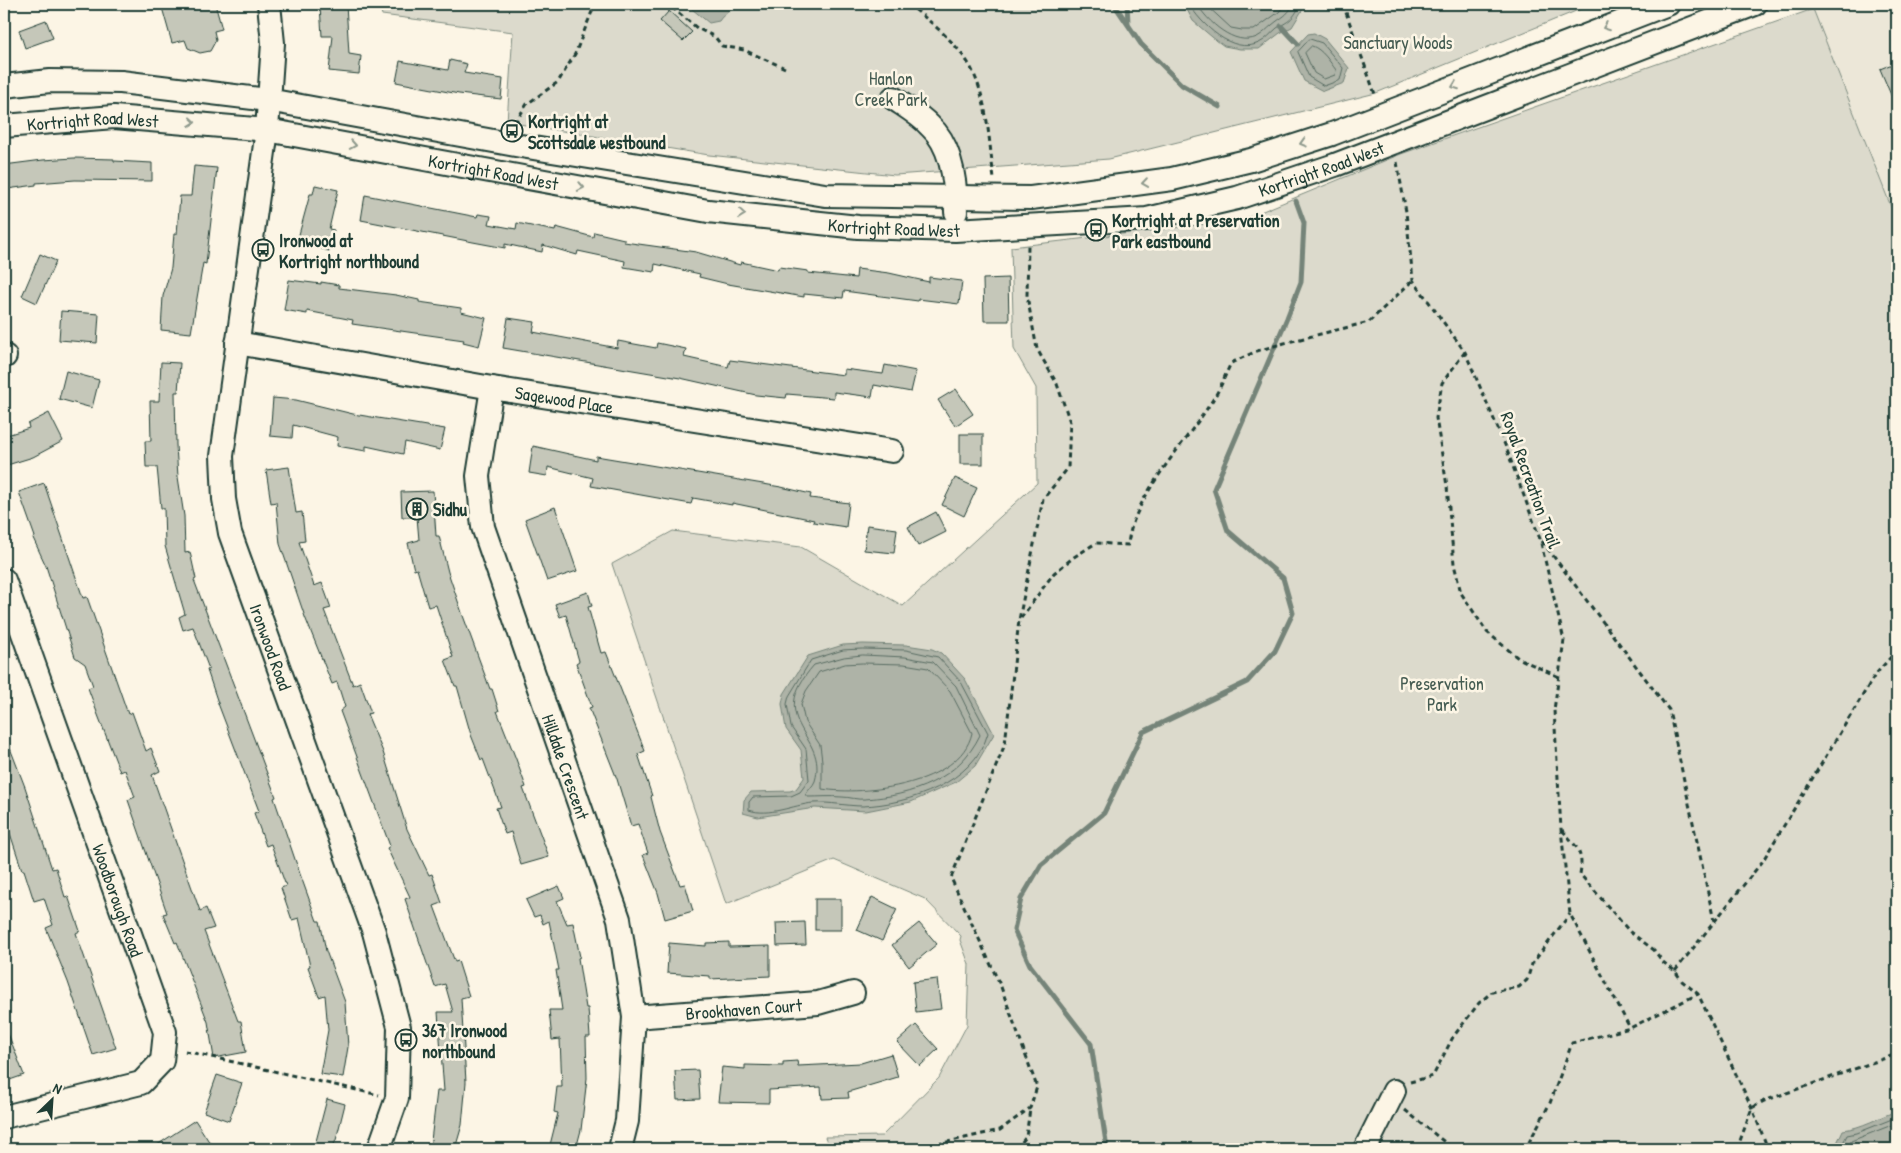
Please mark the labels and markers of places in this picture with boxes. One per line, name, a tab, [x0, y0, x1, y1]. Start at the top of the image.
place label: Kortright at Scottsdale westbound	[528, 109, 666, 155]
bus stop icon: Kortright at Scottsdale westbound	[500, 119, 524, 143]
place label: Kortright at Preservation Park eastbound	[1112, 208, 1280, 254]
bus stop icon: Kortright at Preservation Park eastbound	[1084, 218, 1108, 242]
place label: Ironwood at Kortright northbound	[279, 228, 419, 275]
bus stop icon: Ironwood at Kortright northbound	[251, 238, 275, 262]
building icon: Sidhu	[405, 497, 429, 521]
place label: Sidhu	[433, 497, 468, 522]
place label: 367 Ironwood northbound	[422, 1018, 507, 1064]
bus stop icon: 367 Ironwood northbound	[394, 1028, 418, 1052]

